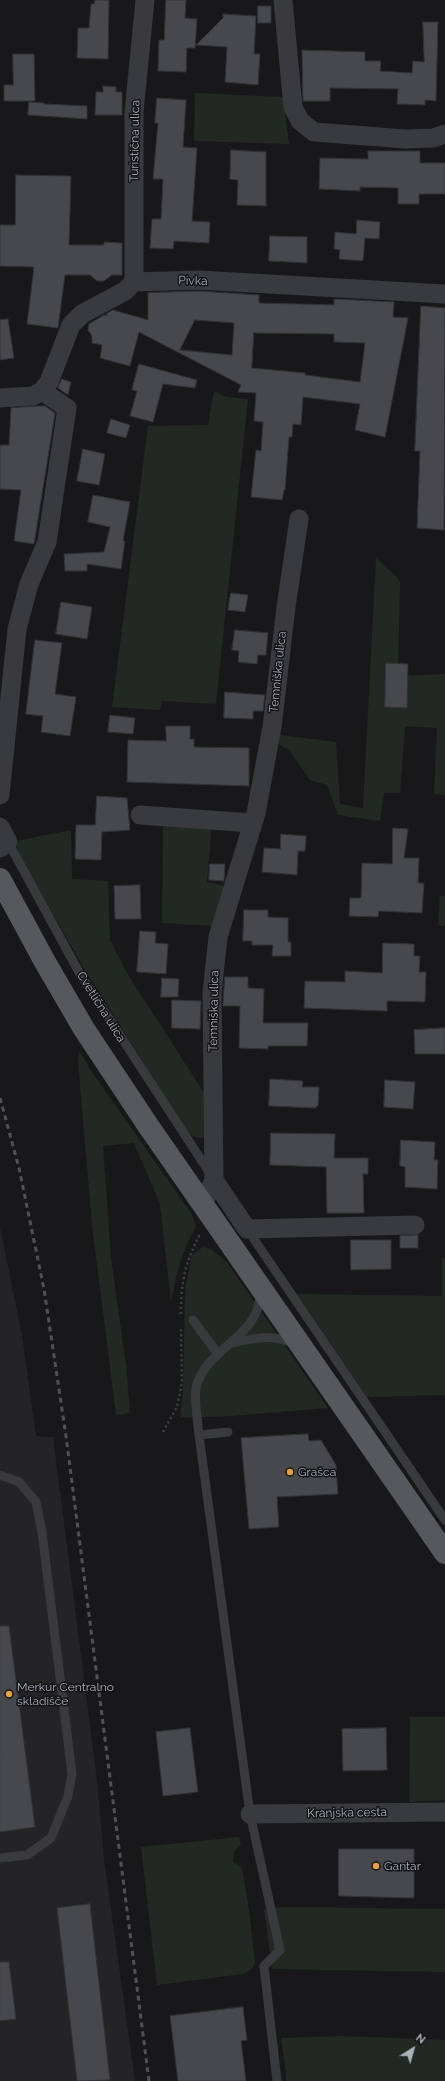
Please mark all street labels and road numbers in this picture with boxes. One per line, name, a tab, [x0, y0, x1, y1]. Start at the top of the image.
street label: Turistična ulica	[127, 100, 143, 182]
street label: Pivka	[178, 274, 208, 288]
street label: Temniška ulica	[267, 631, 289, 713]
street label: Cvetlična ulica	[74, 969, 128, 1045]
street label: Temniška ulica	[206, 970, 222, 1052]
street label: Kranjska cesta	[307, 1805, 387, 1821]

